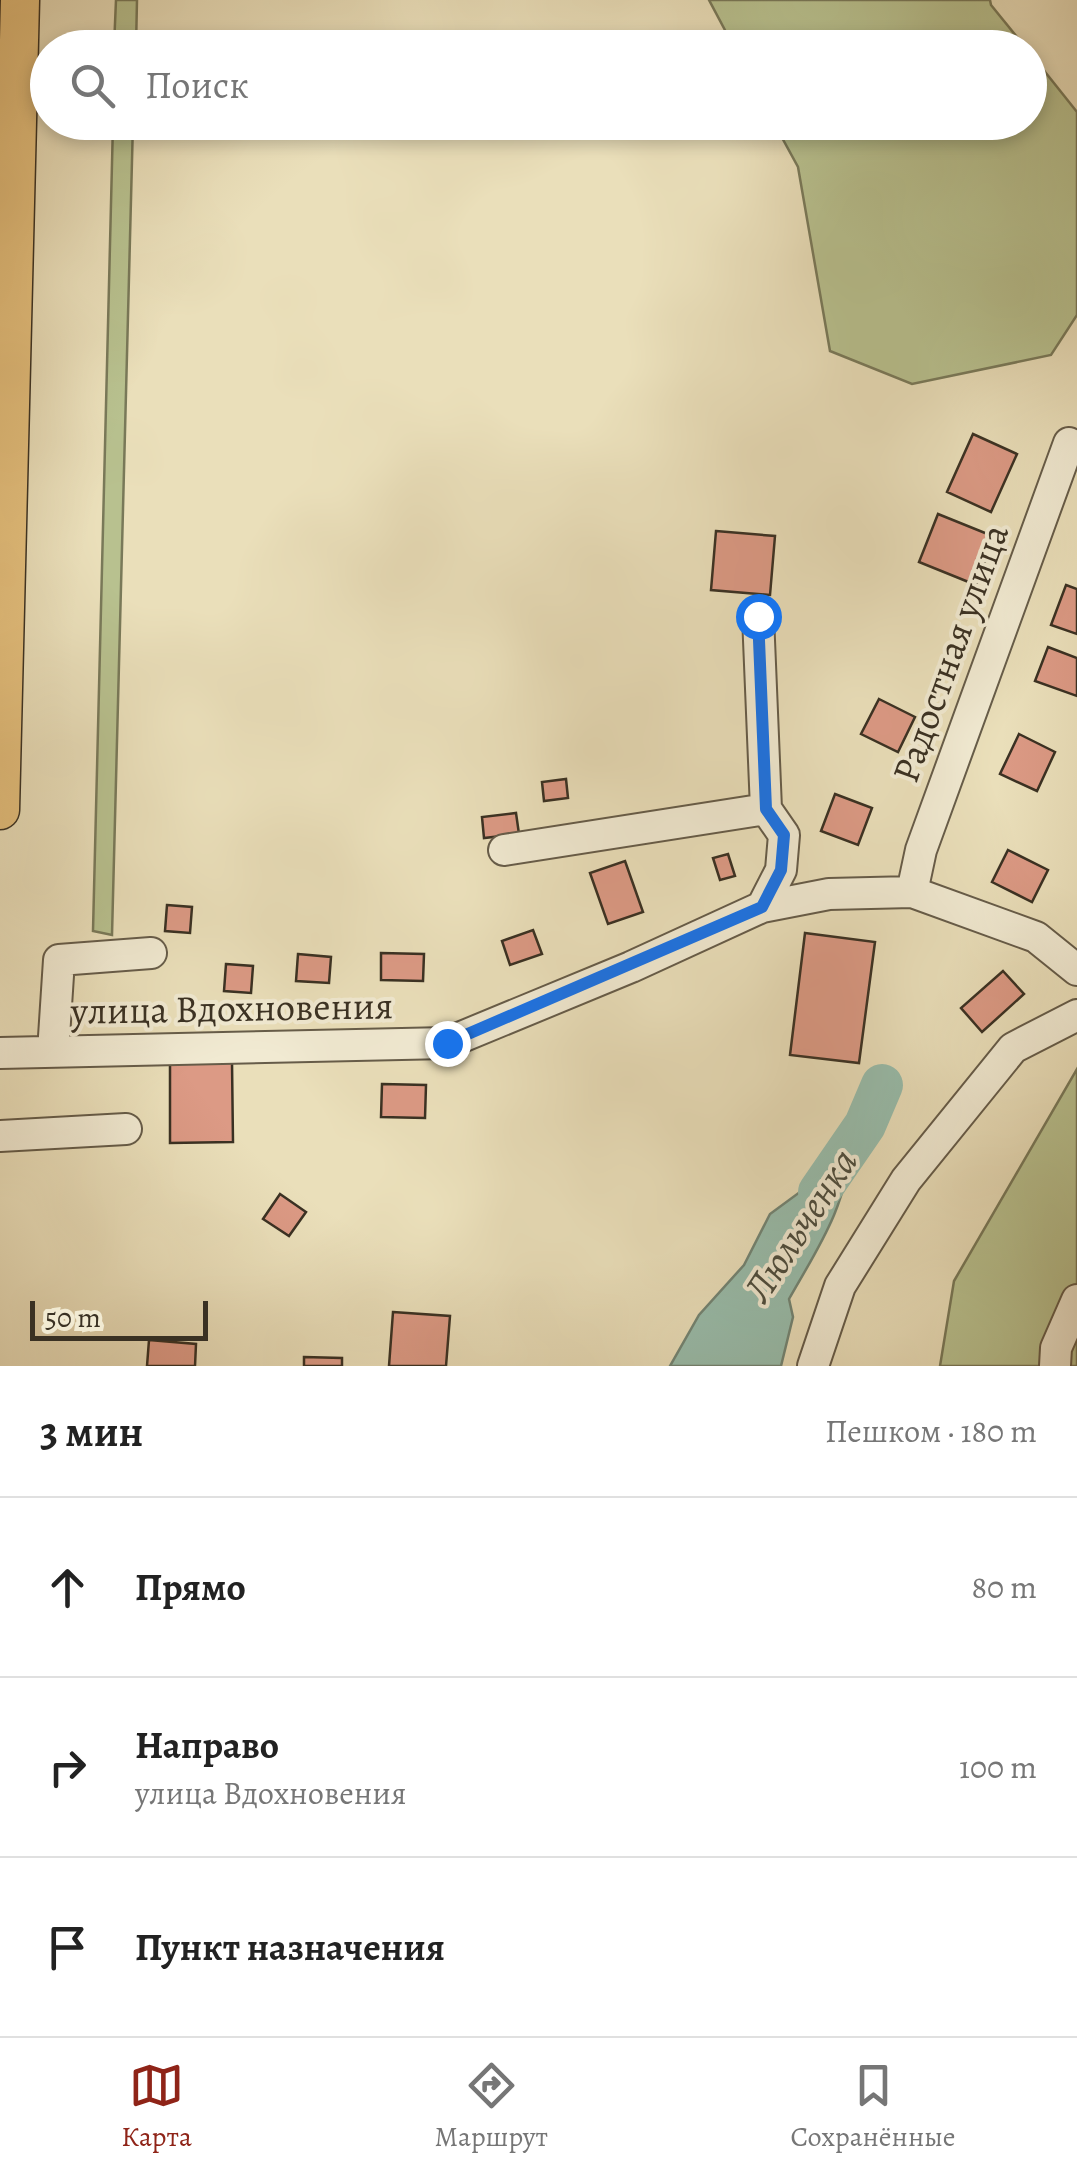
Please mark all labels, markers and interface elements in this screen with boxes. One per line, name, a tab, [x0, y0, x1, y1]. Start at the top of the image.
search box	[30, 30, 1047, 140]
icon: search	[65, 58, 120, 113]
text: Поиск	[145, 59, 249, 111]
street label: Радостная улица	[879, 516, 1021, 789]
route start	[736, 594, 782, 640]
street label: улица Вдохновения	[69, 979, 394, 1037]
route end	[425, 1021, 471, 1067]
water label: Люльченка	[730, 1138, 871, 1314]
scale bar	[30, 1296, 208, 1340]
text: 50 m	[45, 1299, 101, 1337]
text: 3 мин	[40, 1403, 143, 1460]
text: Пешком · 180 m	[825, 1409, 1037, 1453]
icon: ahead	[40, 1560, 95, 1615]
text: Прямо	[135, 1561, 246, 1613]
text: 80 m	[971, 1565, 1037, 1609]
text: Направо	[135, 1719, 279, 1771]
icon: right	[40, 1740, 95, 1795]
text: 100 m	[959, 1745, 1037, 1789]
text: улица Вдохновения	[135, 1771, 407, 1815]
icon: arrive	[40, 1920, 95, 1975]
text: Пункт назначения	[135, 1921, 445, 1973]
tab: Карта	[121, 2058, 192, 2156]
tab: Маршрут	[435, 2058, 548, 2156]
tab: Сохранённые	[791, 2058, 956, 2156]

